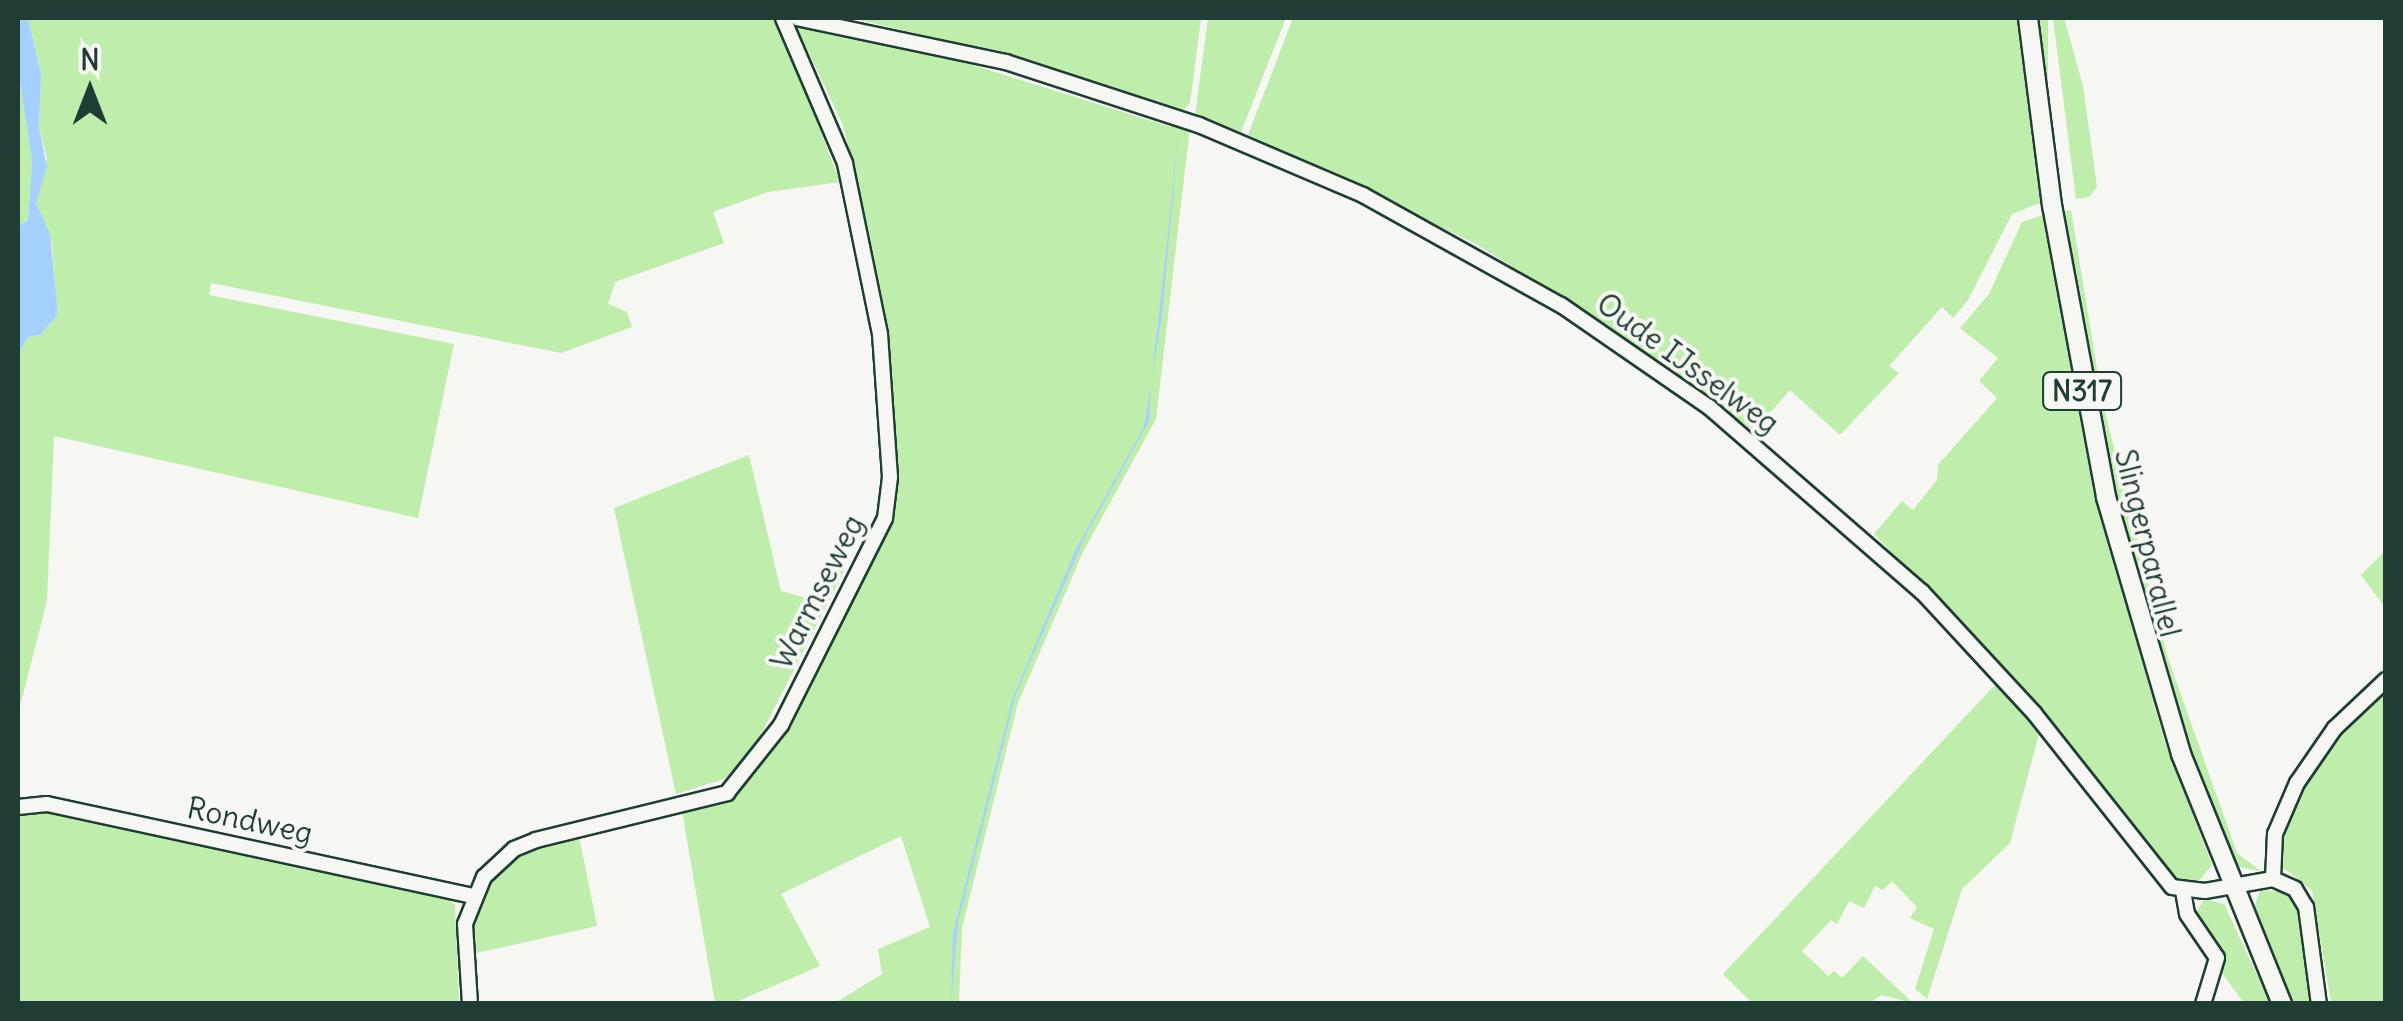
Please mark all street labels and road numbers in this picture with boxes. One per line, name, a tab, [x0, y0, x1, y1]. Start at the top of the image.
street label: Oude IJsselweg	[1590, 285, 1786, 441]
road number: N317	[2042, 368, 2122, 414]
street label: Slingerparallel	[2107, 445, 2189, 641]
street label: Warmseweg	[763, 509, 871, 675]
street label: Rondweg	[184, 789, 316, 851]

